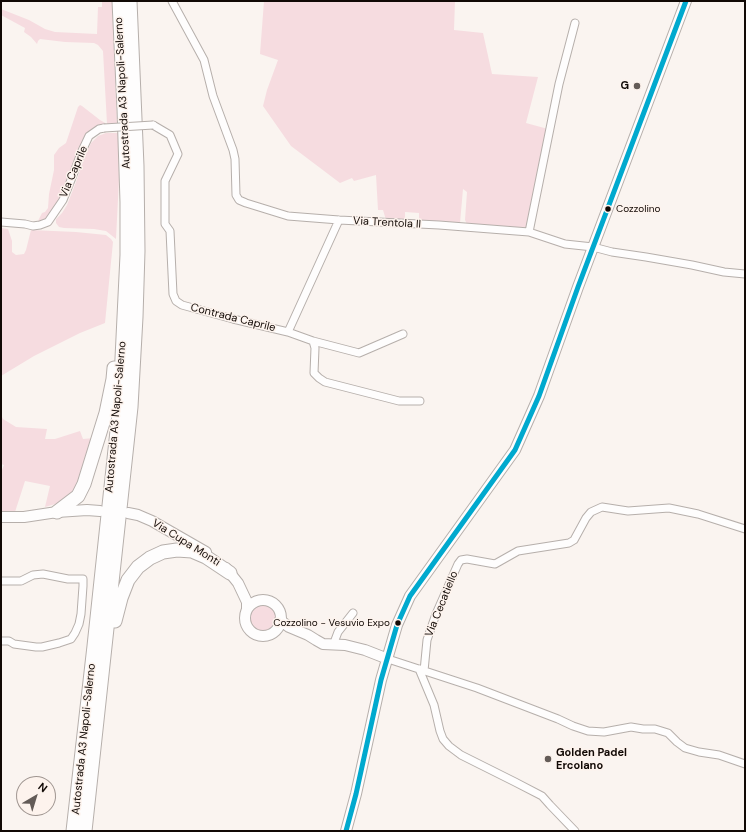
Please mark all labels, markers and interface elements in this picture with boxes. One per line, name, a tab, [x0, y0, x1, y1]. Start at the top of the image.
street label: Autostrada A3 Napoli-Salerno	[112, 17, 134, 169]
place label: G	[620, 79, 629, 93]
marker: G	[632, 81, 642, 91]
street label: Via Caprile	[57, 144, 91, 200]
place label: Cozzolino	[616, 203, 660, 215]
marker: Cozzolino	[603, 204, 613, 214]
street label: Via Trentola II	[353, 215, 421, 231]
street label: Contrada Caprile	[189, 301, 277, 335]
street label: Autostrada A3 Napoli-Salerno	[103, 341, 129, 493]
street label: Via Cupa Monti	[149, 517, 223, 569]
street label: Via Cecatiello	[423, 569, 461, 639]
place label: Cozzolino - Vesuvio Expo	[273, 617, 390, 629]
marker: Cozzolino - Vesuvio Expo	[393, 618, 403, 628]
street label: Autostrada A3 Napoli-Salerno	[69, 663, 99, 815]
place label: Golden Padel Ercolano	[556, 746, 627, 772]
marker: Golden Padel Ercolano	[543, 754, 553, 764]
north arrow	[16, 776, 56, 816]
text: N	[35, 779, 50, 795]

